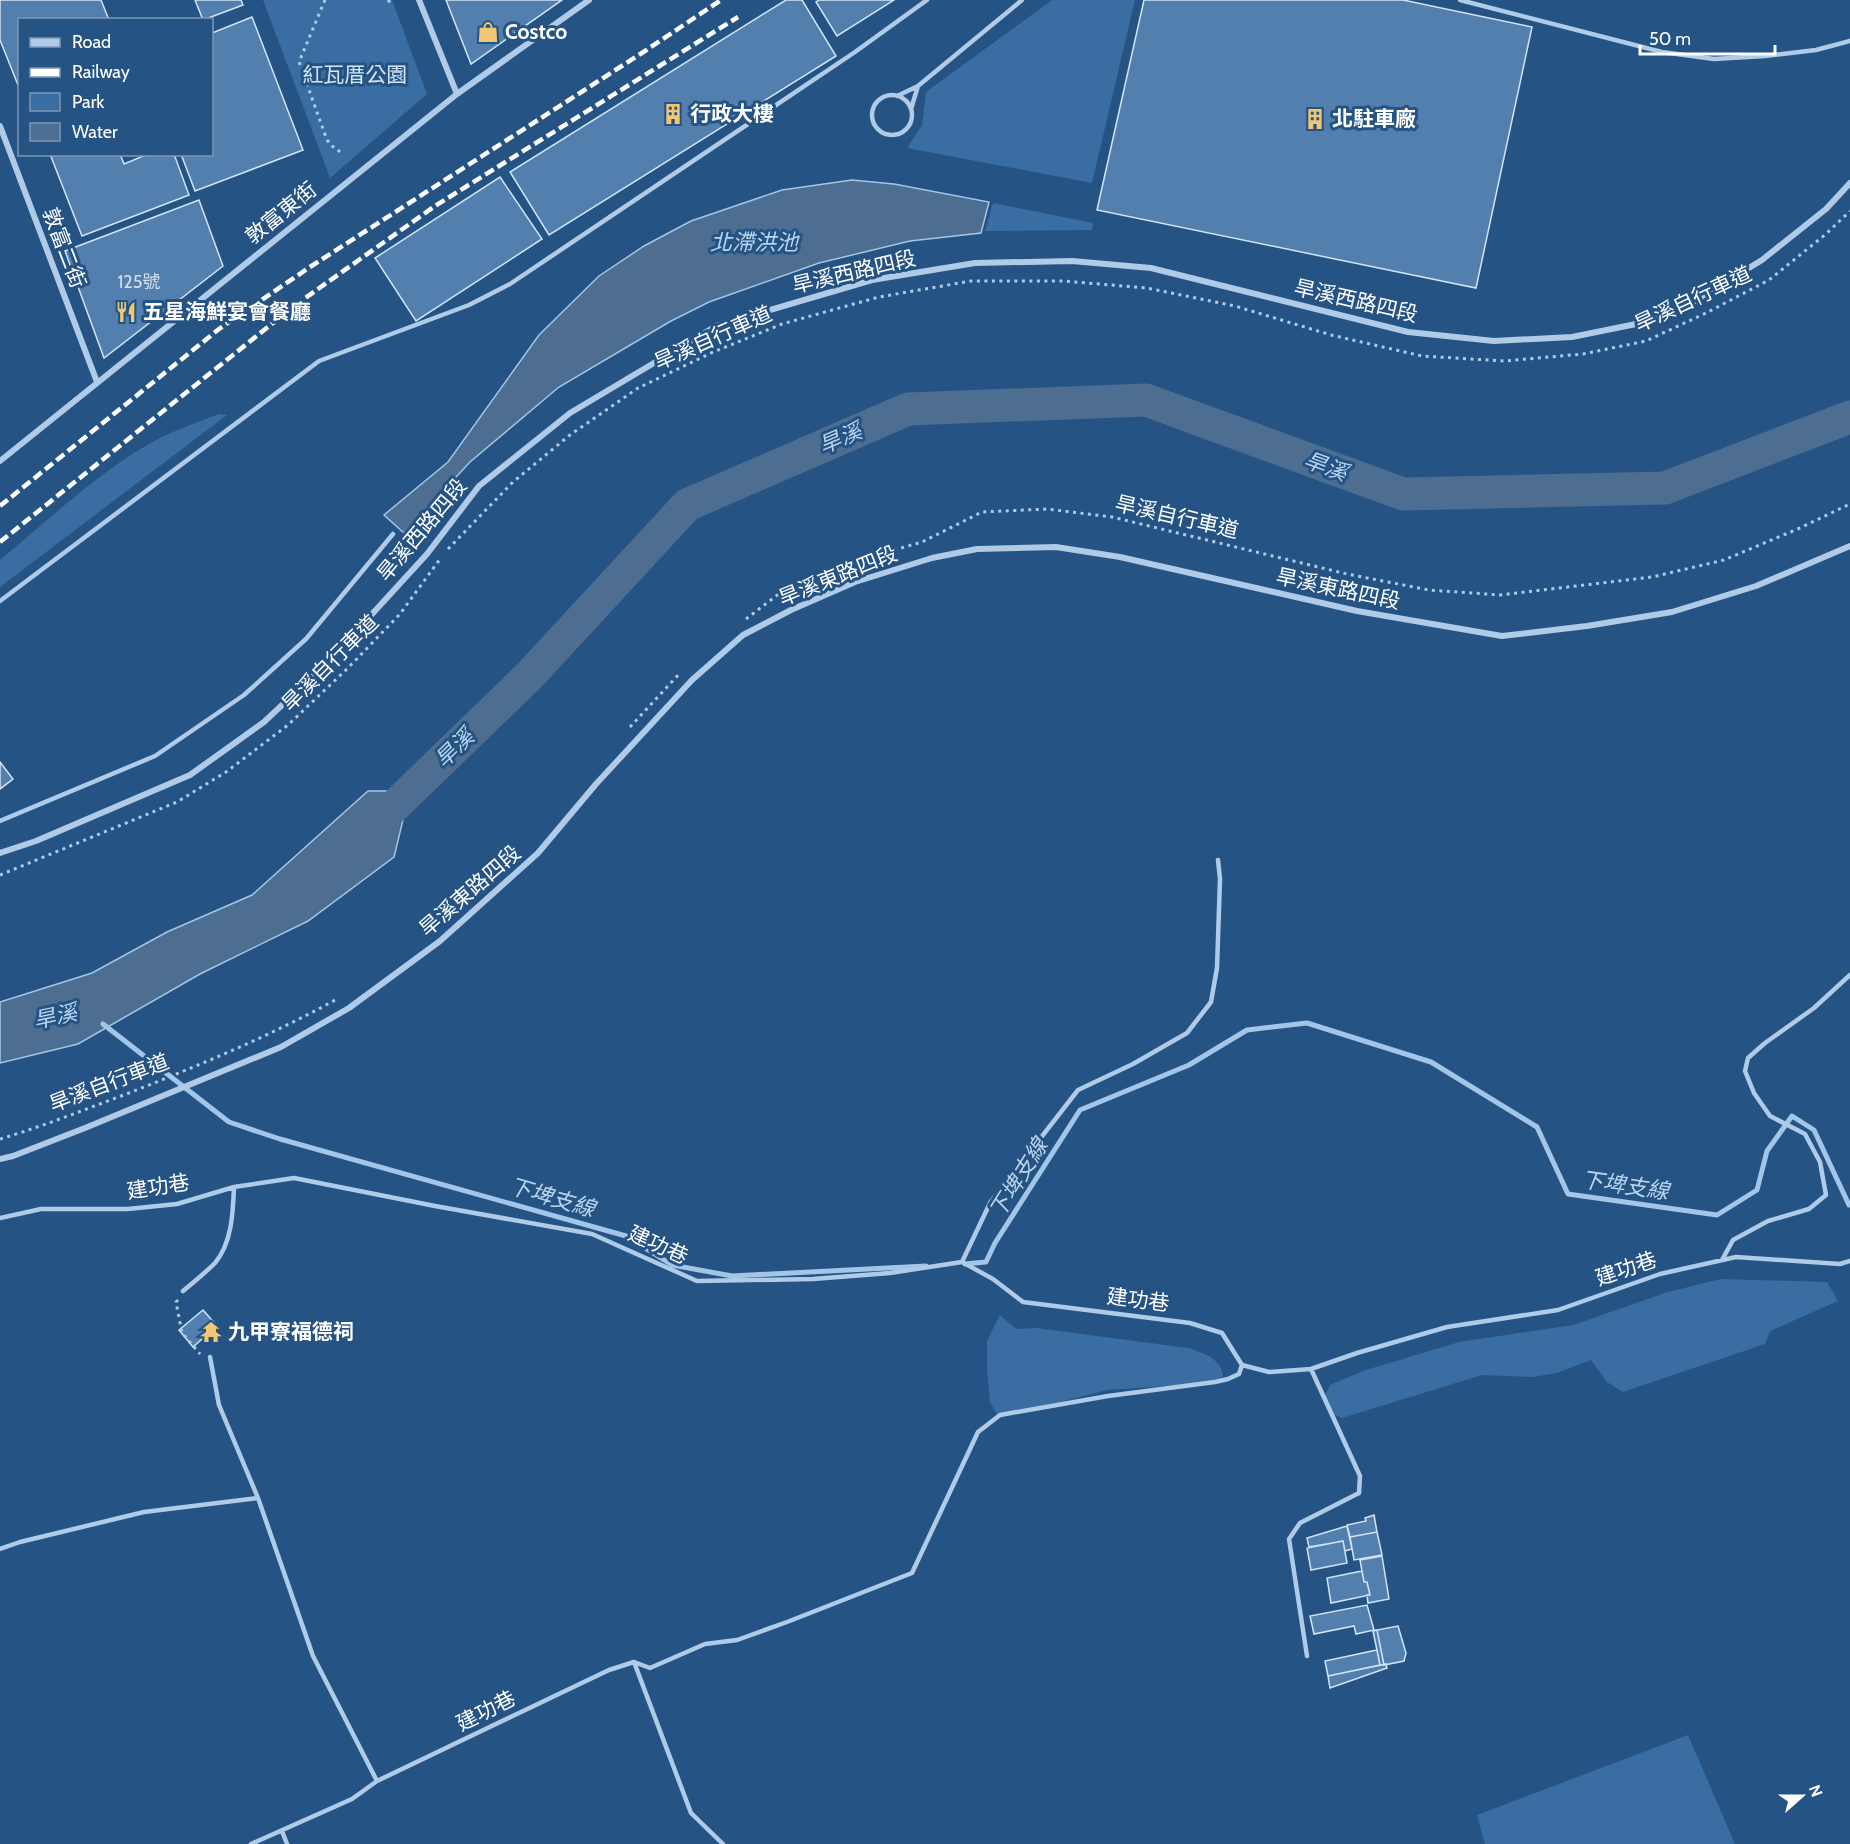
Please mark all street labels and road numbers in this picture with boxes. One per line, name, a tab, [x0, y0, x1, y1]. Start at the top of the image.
street label: 敦富東街	[240, 176, 321, 249]
street label: 敦富二街	[38, 204, 91, 292]
street label: 旱溪西路四段	[790, 245, 918, 298]
street label: 旱溪自行車道	[1630, 261, 1755, 337]
street label: 旱溪西路四段	[1292, 274, 1420, 327]
street label: 旱溪自行車道	[650, 300, 775, 375]
street label: 旱溪西路四段	[372, 473, 472, 586]
street label: 旱溪自行車道	[1113, 490, 1241, 543]
street label: 旱溪東路四段	[775, 540, 901, 611]
street label: 旱溪東路四段	[1274, 563, 1402, 614]
street label: 旱溪自行車道	[276, 609, 383, 716]
street label: 旱溪東路四段	[414, 840, 525, 941]
street label: 旱溪自行車道	[46, 1048, 172, 1117]
street label: 建功巷	[125, 1169, 191, 1204]
street label: 建功巷	[624, 1220, 692, 1269]
street label: 建功巷	[1592, 1246, 1660, 1291]
street label: 建功巷	[1105, 1283, 1171, 1316]
street label: 建功巷	[452, 1685, 520, 1736]

